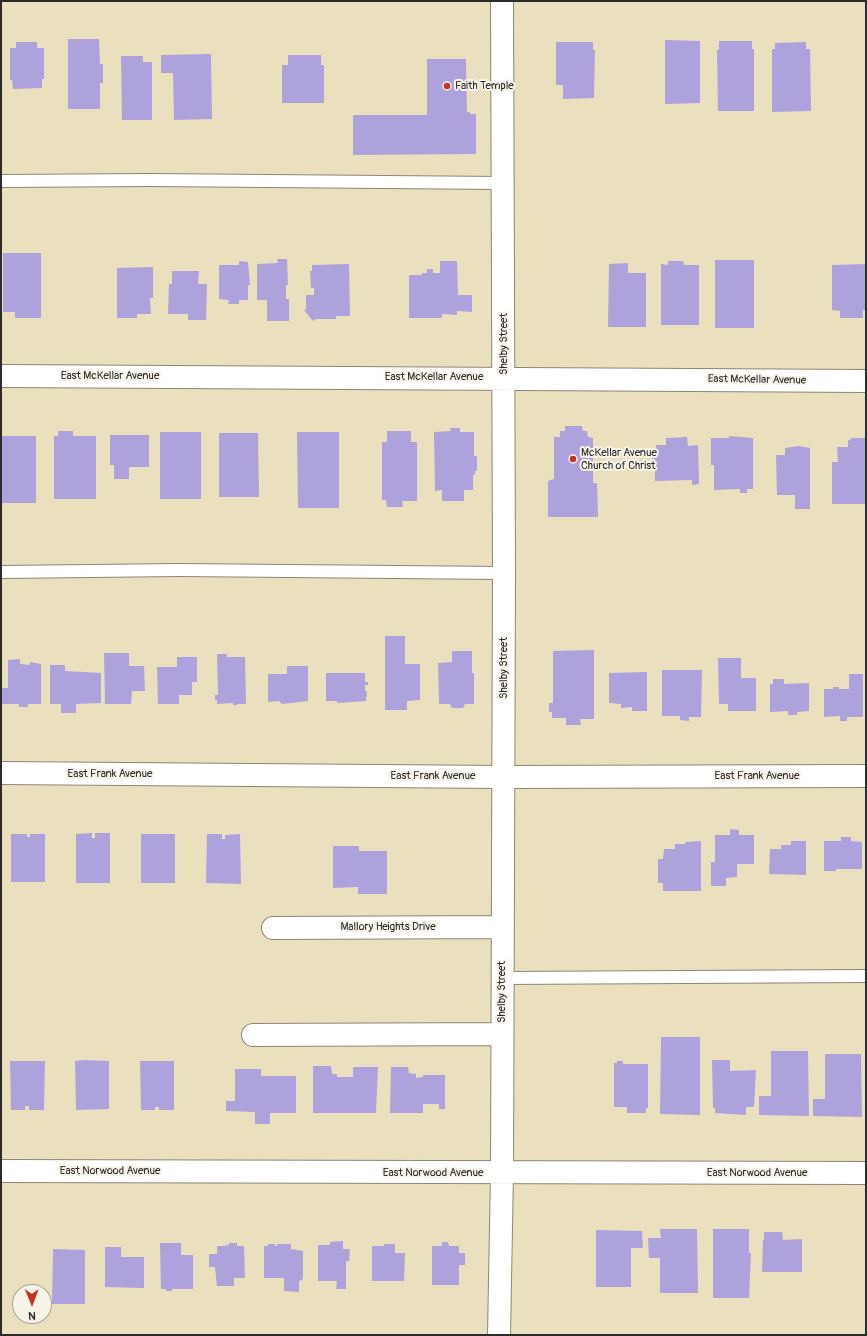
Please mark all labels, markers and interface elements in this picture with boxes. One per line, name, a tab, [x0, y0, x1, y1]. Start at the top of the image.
place label: Faith Temple	[455, 79, 514, 93]
marker: Faith Temple	[442, 81, 452, 91]
street label: Shelby Street	[497, 313, 511, 375]
street label: East McKellar Avenue	[61, 369, 159, 383]
street label: East McKellar Avenue	[385, 370, 483, 384]
street label: East McKellar Avenue	[708, 373, 806, 387]
place label: McKellar Avenue Church of Christ	[581, 446, 657, 472]
marker: McKellar Avenue Church of Christ	[568, 454, 578, 464]
street label: Shelby Street	[497, 637, 511, 699]
street label: East Frank Avenue	[68, 767, 152, 781]
street label: East Frank Avenue	[391, 769, 475, 783]
street label: East Frank Avenue	[715, 769, 799, 783]
street label: Mallory Heights Drive	[340, 920, 436, 934]
street label: Shelby Street	[495, 961, 509, 1023]
street label: East Norwood Avenue	[60, 1164, 160, 1178]
street label: East Norwood Avenue	[383, 1166, 483, 1180]
street label: East Norwood Avenue	[707, 1166, 807, 1180]
north arrow	[12, 1284, 52, 1324]
text: N	[28, 1309, 36, 1322]

